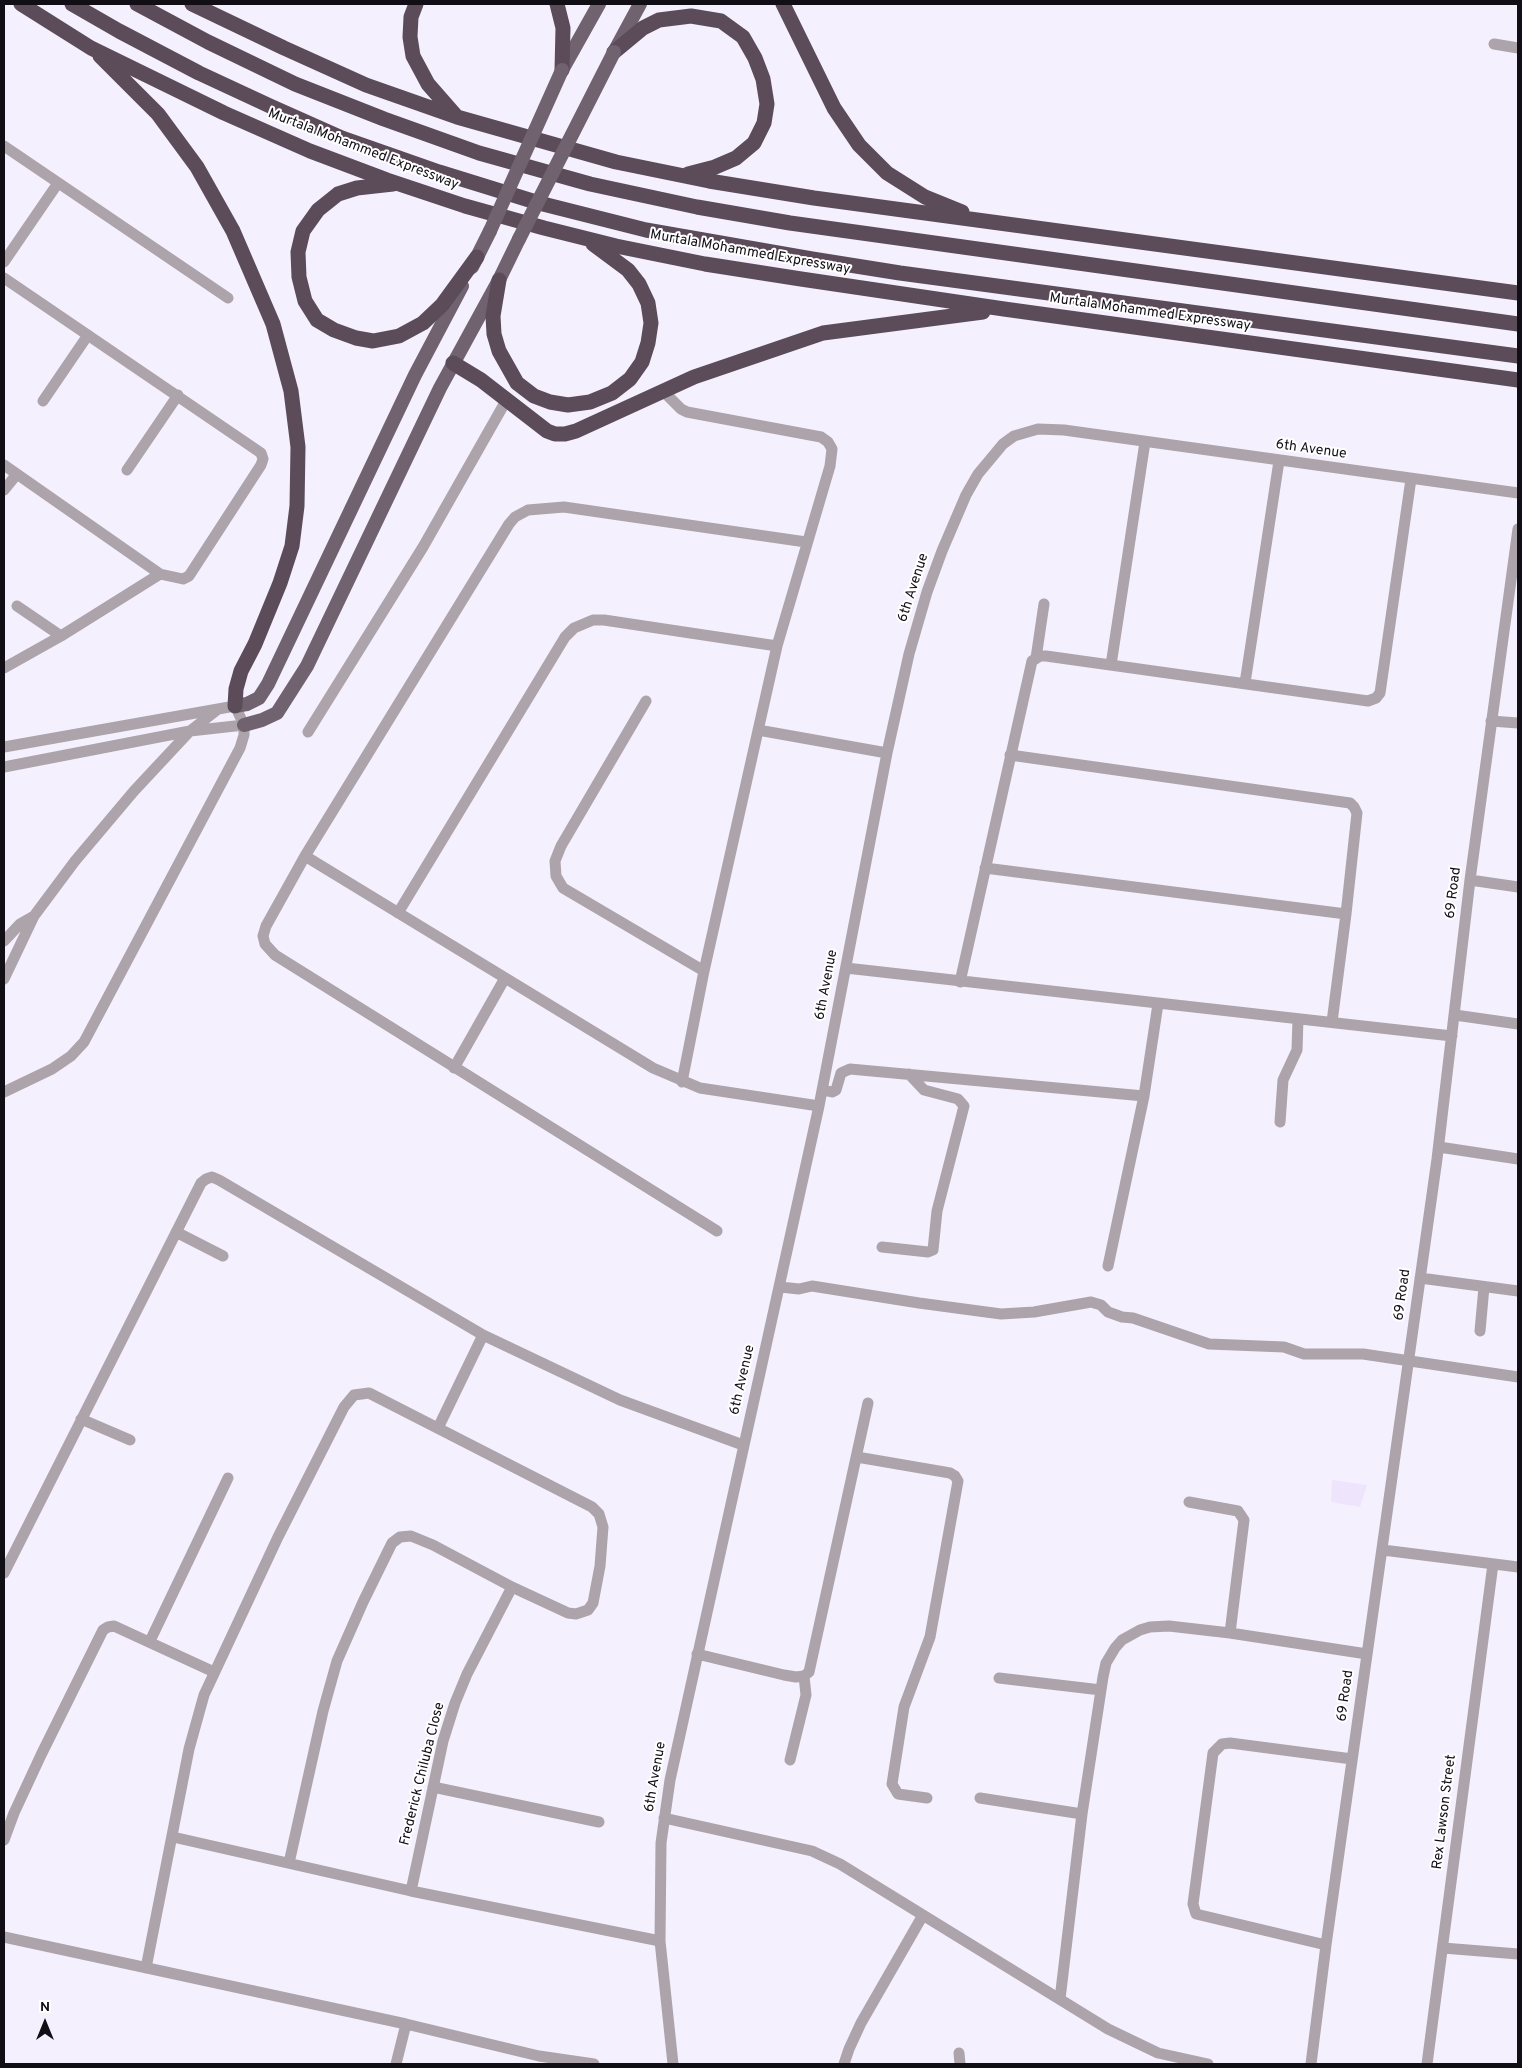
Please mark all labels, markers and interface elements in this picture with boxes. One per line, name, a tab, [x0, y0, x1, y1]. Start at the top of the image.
street label: Murtala Mohammed Expressway	[265, 106, 461, 194]
street label: Murtala Mohammed Expressway	[649, 227, 851, 279]
street label: Murtala Mohammed Expressway	[1048, 291, 1252, 335]
street label: 6th Avenue	[1275, 437, 1347, 463]
street label: 6th Avenue	[895, 551, 933, 625]
street label: 69 Road	[1442, 866, 1466, 920]
street label: 6th Avenue	[812, 948, 842, 1022]
street label: 69 Road	[1391, 1268, 1415, 1322]
street label: 6th Avenue	[727, 1343, 759, 1417]
street label: 69 Road	[1334, 1669, 1358, 1723]
street label: Frederick Chiluba Close	[397, 1701, 449, 1847]
street label: 6th Avenue	[642, 1740, 670, 1814]
street label: Rex Lawson Street	[1430, 1754, 1460, 1870]
north arrow	[20, 1998, 70, 2048]
text: N	[40, 1999, 50, 2016]

